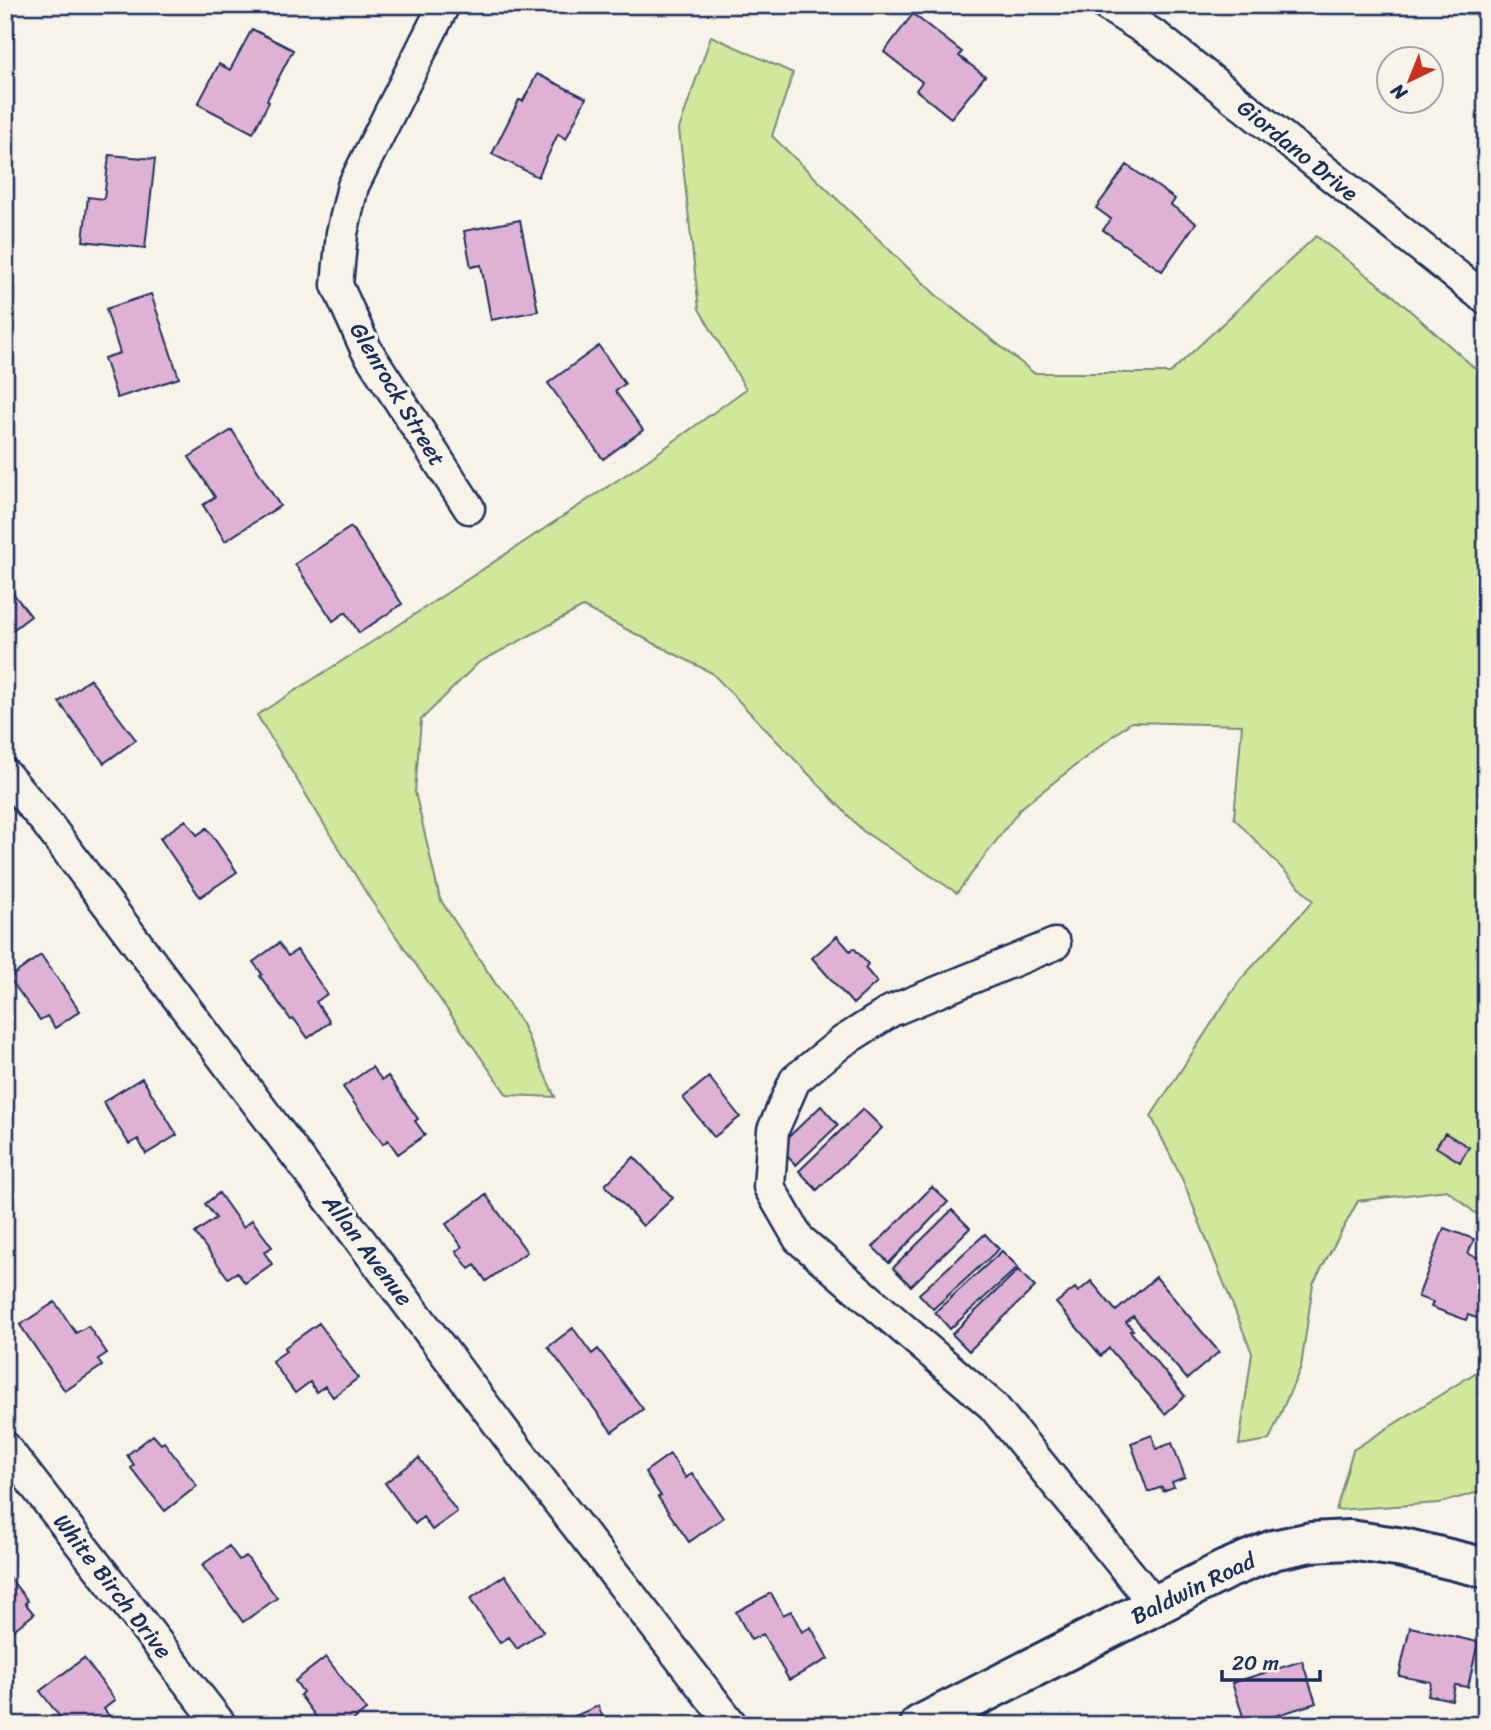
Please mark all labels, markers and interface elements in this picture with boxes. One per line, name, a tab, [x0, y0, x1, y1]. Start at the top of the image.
north arrow	[1376, 46, 1446, 116]
text: N	[1382, 75, 1416, 109]
street label: Giordano Drive	[1228, 88, 1368, 213]
street label: Glenrock Street	[338, 314, 457, 475]
street label: Allan Avenue	[311, 1184, 424, 1316]
street label: White Birch Drive	[42, 1504, 183, 1668]
street label: Baldwin Road	[1124, 1540, 1264, 1636]
scale bar	[1222, 1639, 1320, 1683]
text: 20 m	[1232, 1644, 1279, 1682]

